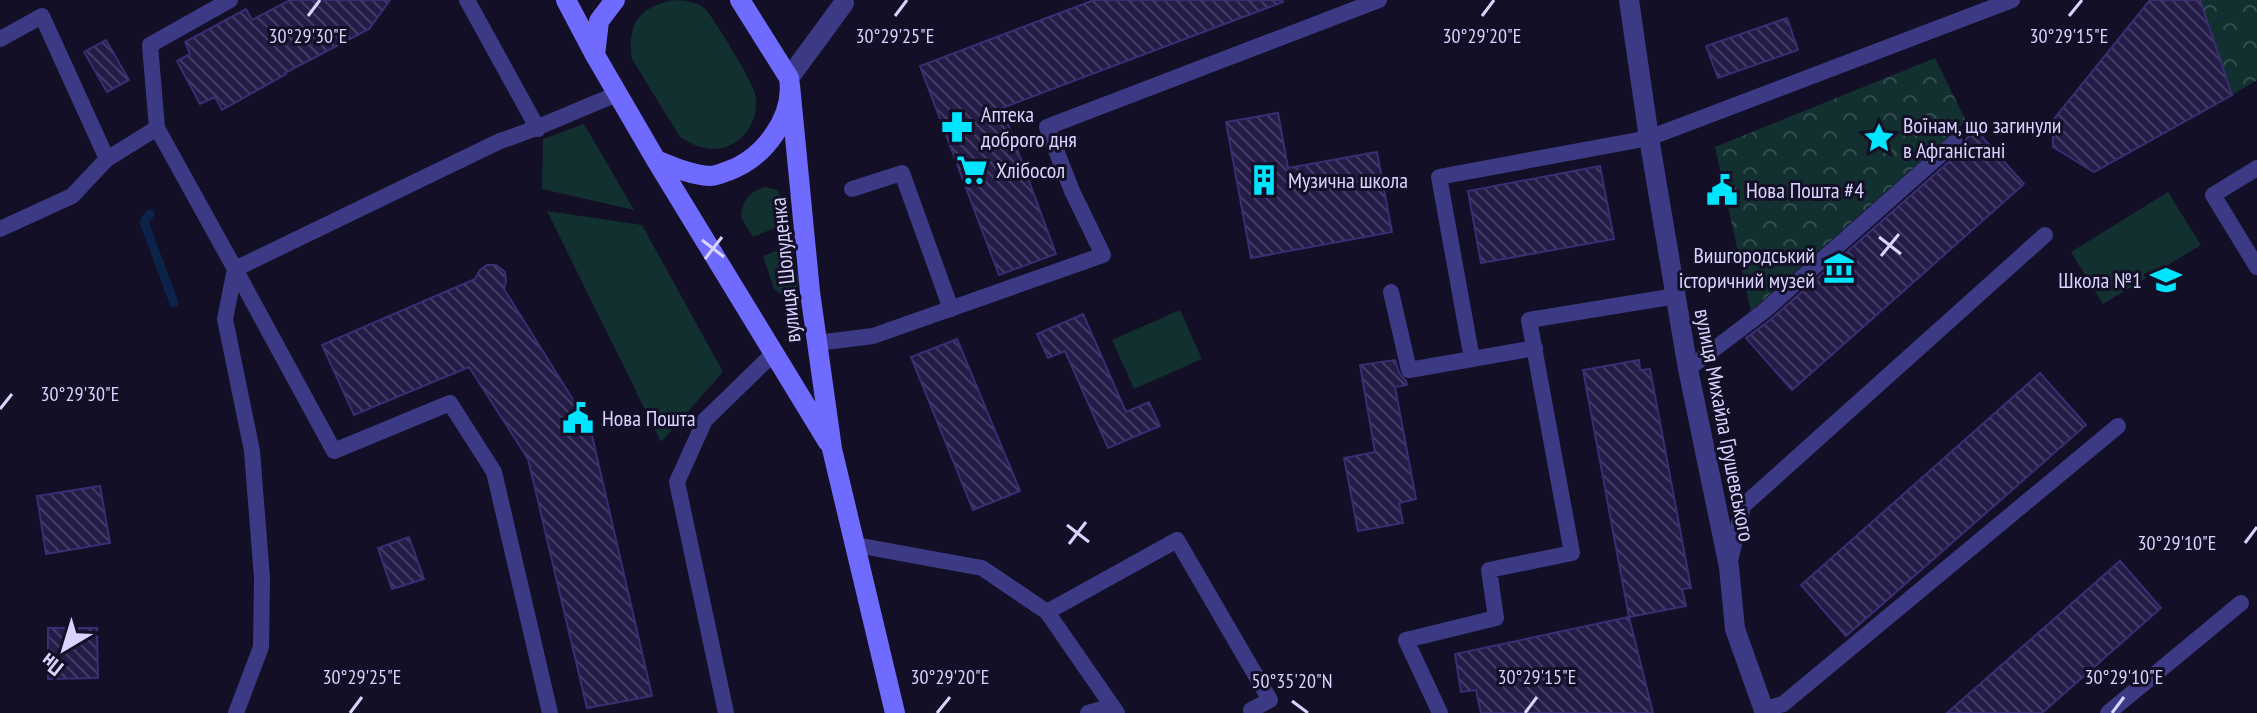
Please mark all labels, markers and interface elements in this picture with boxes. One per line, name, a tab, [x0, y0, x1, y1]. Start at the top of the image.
text: 30°29'30"E	[269, 23, 347, 49]
text: 30°29'25"E	[856, 23, 934, 49]
text: 30°29'20"E	[1443, 23, 1521, 49]
text: 30°29'15"E	[2030, 23, 2108, 49]
place label: Аптека доброго дня	[981, 100, 1077, 153]
pharmacy icon: Аптека доброго дня	[940, 110, 974, 144]
place label: Воїнам, що загинули в Афганістані	[1903, 111, 2062, 164]
place icon: Воїнам, що загинули в Афганістані	[1862, 121, 1896, 155]
supermarket icon: Хлібосол	[955, 153, 989, 187]
place label: Хлібосол	[996, 156, 1065, 184]
building icon: Музична школа	[1247, 163, 1281, 197]
place label: Музична школа	[1288, 166, 1408, 194]
public building icon: Нова Пошта #4	[1705, 173, 1739, 207]
place label: Нова Пошта #4	[1746, 176, 1864, 204]
street label: вулиця Шолуденка	[763, 196, 807, 344]
place label: Вишгородський історичний музей	[1679, 241, 1815, 294]
museum icon: Вишгородський історичний музей	[1822, 251, 1856, 285]
school or university icon: Школа №1	[2149, 263, 2183, 297]
place label: Школа №1	[2058, 266, 2142, 294]
street label: вулиця Михайла Грушевського	[1689, 306, 1761, 544]
text: 30°29'30"E	[41, 381, 119, 407]
public building icon: Нова Пошта	[561, 401, 595, 435]
place label: Нова Пошта	[602, 404, 696, 432]
text: 30°29'10"E	[2138, 530, 2216, 556]
north arrow	[24, 609, 104, 689]
text: Пн	[35, 647, 69, 682]
text: 30°29'25"E	[323, 664, 401, 690]
text: 30°29'20"E	[911, 664, 989, 690]
text: 30°29'15"E	[1498, 664, 1576, 690]
text: 30°29'10"E	[2085, 664, 2163, 690]
text: 50°35'20"N	[1252, 668, 1332, 694]

